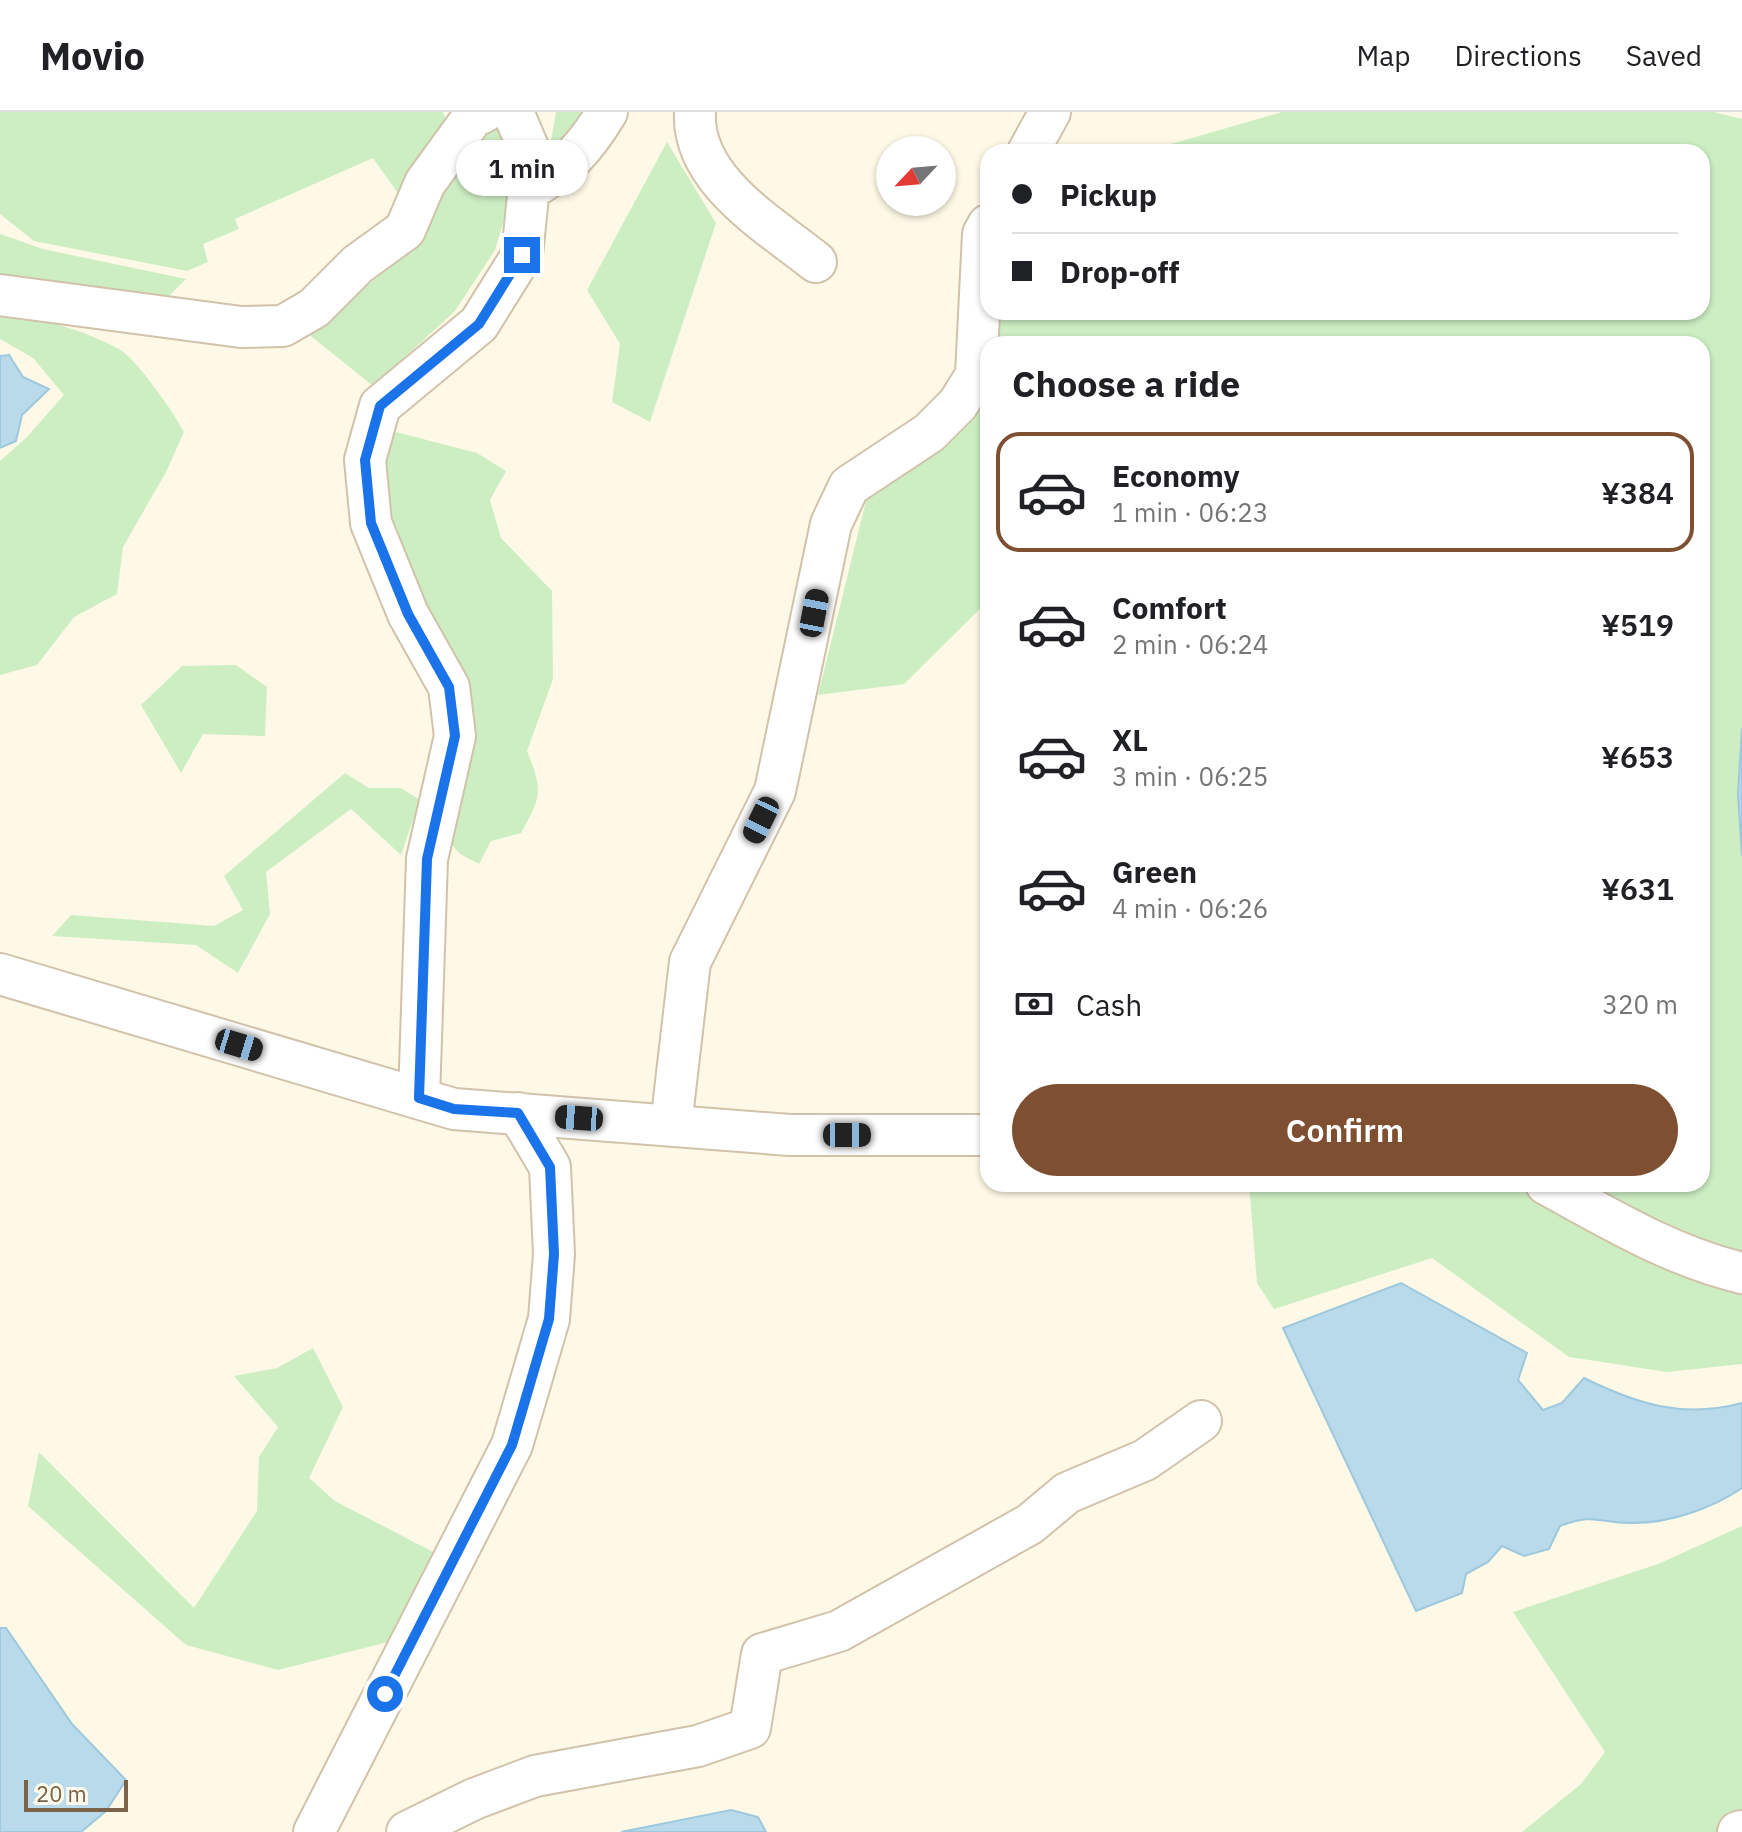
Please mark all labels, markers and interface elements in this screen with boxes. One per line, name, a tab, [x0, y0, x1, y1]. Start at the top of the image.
text: Movio	[40, 31, 145, 80]
text: Map	[1356, 37, 1410, 74]
text: Directions	[1454, 37, 1582, 74]
text: Saved	[1626, 37, 1702, 74]
north arrow	[876, 136, 956, 216]
map controls	[876, 136, 956, 216]
callout: 1 min	[456, 139, 588, 195]
text: 1 min	[488, 151, 556, 185]
text: Pickup	[1060, 175, 1157, 214]
route end	[504, 237, 540, 273]
text: Drop-off	[1060, 252, 1179, 291]
text: Choose a ride	[1012, 360, 1240, 407]
icon: car	[1016, 456, 1088, 528]
text: Economy	[1112, 456, 1240, 495]
text: ¥384	[1601, 473, 1674, 512]
text: 1 min · 06:23	[1112, 495, 1268, 529]
car	[798, 587, 830, 639]
icon: car	[1016, 588, 1088, 660]
text: Comfort	[1112, 588, 1227, 627]
text: ¥519	[1601, 605, 1674, 644]
text: 2 min · 06:24	[1112, 627, 1268, 661]
icon: car	[1016, 720, 1088, 792]
text: XL	[1112, 720, 1148, 759]
text: ¥653	[1601, 737, 1674, 776]
text: 3 min · 06:25	[1112, 759, 1268, 793]
car	[740, 793, 782, 847]
icon: car	[1016, 852, 1088, 924]
text: Green	[1112, 852, 1197, 891]
text: ¥631	[1601, 869, 1674, 908]
text: 4 min · 06:26	[1112, 891, 1268, 925]
icon: cash	[1012, 982, 1056, 1026]
text: Cash	[1076, 985, 1142, 1024]
text: 320 m	[1602, 987, 1678, 1021]
car	[213, 1027, 265, 1063]
button: Confirm	[1012, 1084, 1678, 1176]
car	[554, 1104, 604, 1132]
car	[823, 1123, 871, 1147]
route start	[367, 1676, 403, 1712]
scale bar	[24, 1776, 128, 1812]
text: 20 m	[36, 1779, 87, 1808]

